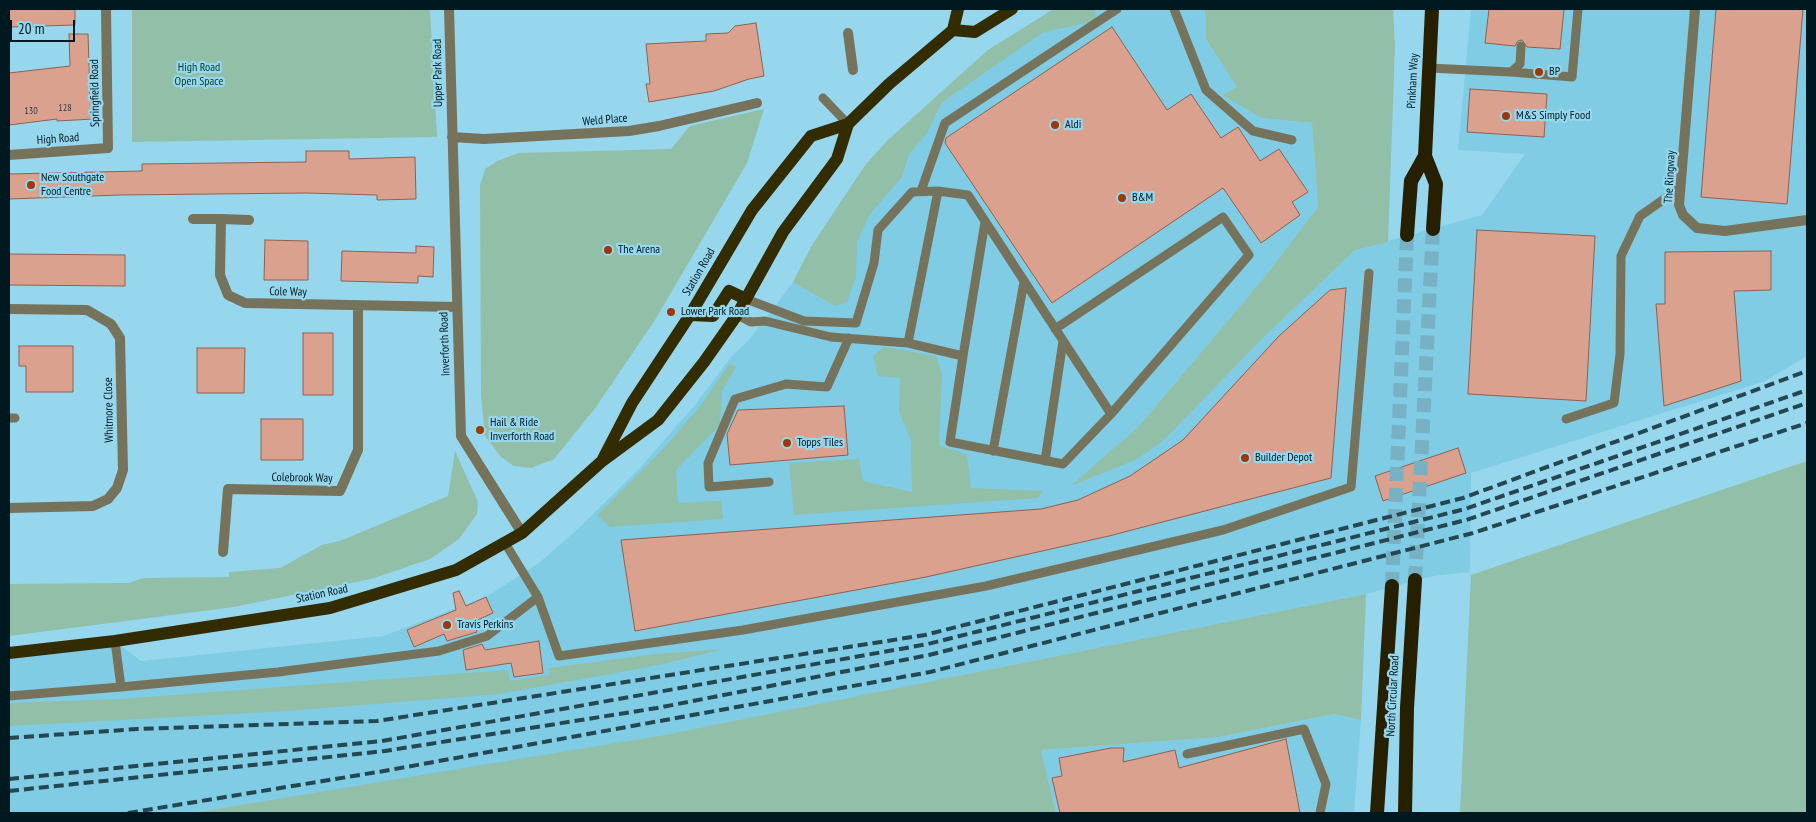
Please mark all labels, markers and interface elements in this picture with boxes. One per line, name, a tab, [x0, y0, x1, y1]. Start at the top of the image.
scale bar	[12, 10, 78, 42]
text: 20 m	[18, 19, 44, 38]
street label: Upper Park Road	[430, 39, 446, 107]
street label: Pinkham Way	[1404, 53, 1422, 109]
street label: Springfield Road	[87, 59, 103, 127]
park label: High Road Open Space	[175, 61, 223, 89]
place label: BP	[1549, 65, 1560, 79]
marker: BP	[1533, 66, 1545, 78]
house number: 128	[58, 102, 72, 114]
house number: 130	[24, 105, 38, 117]
place label: M&S Simply Food	[1516, 109, 1590, 123]
marker: M&S Simply Food	[1500, 110, 1512, 122]
street label: Weld Place	[582, 111, 628, 129]
place label: Aldi	[1065, 118, 1081, 132]
marker: Aldi	[1049, 119, 1061, 131]
street label: High Road	[36, 130, 80, 148]
street label: The Ringway	[1661, 150, 1679, 204]
place label: New Southgate Food Centre	[41, 171, 104, 199]
marker: New Southgate Food Centre	[25, 179, 37, 191]
place label: B&M	[1132, 191, 1153, 205]
marker: B&M	[1116, 192, 1128, 204]
place label: The Arena	[618, 243, 660, 257]
marker: The Arena	[602, 244, 614, 256]
street label: Station Road	[680, 246, 718, 298]
street label: Cole Way	[269, 284, 307, 300]
place label: Lower Park Road	[681, 305, 749, 319]
marker: Lower Park Road	[665, 306, 677, 318]
street label: Inverforth Road	[437, 312, 453, 376]
street label: Whitmore Close	[101, 377, 117, 443]
place label: Hail & Ride Inverforth Road	[490, 416, 554, 444]
marker: Hail & Ride Inverforth Road	[474, 424, 486, 436]
place label: Topps Tiles	[797, 436, 843, 450]
marker: Topps Tiles	[781, 437, 793, 449]
place label: Builder Depot	[1255, 451, 1312, 465]
marker: Builder Depot	[1239, 452, 1251, 464]
street label: Colebrook Way	[271, 470, 333, 486]
street label: Station Road	[295, 581, 349, 607]
place label: Travis Perkins	[457, 618, 513, 632]
marker: Travis Perkins	[441, 619, 453, 631]
street label: North Circular Road	[1384, 655, 1402, 737]

